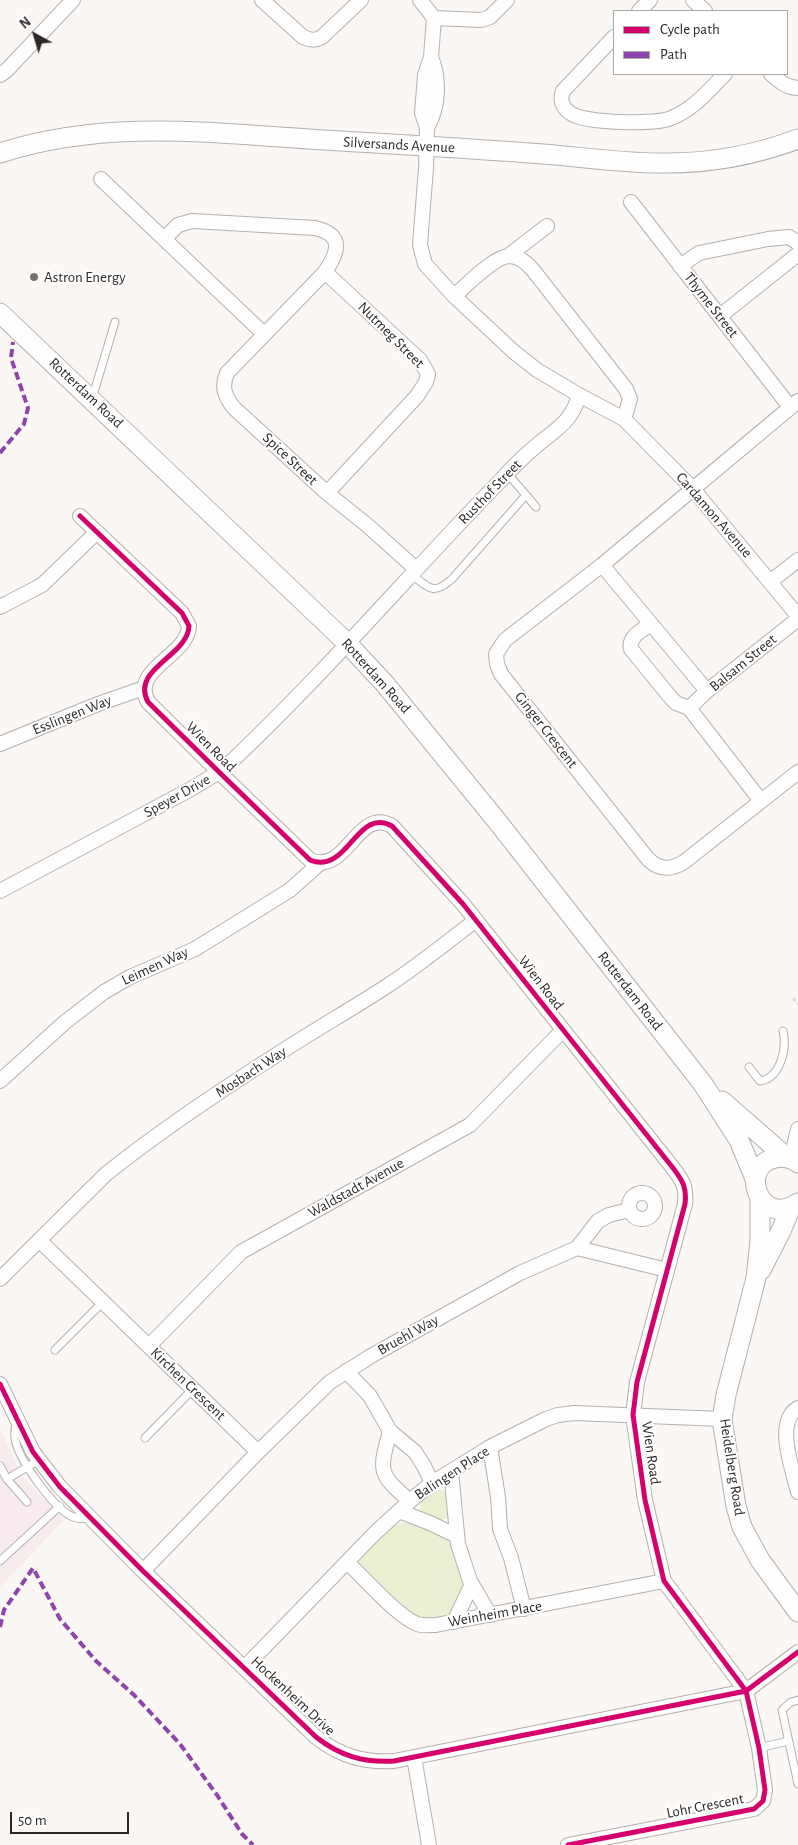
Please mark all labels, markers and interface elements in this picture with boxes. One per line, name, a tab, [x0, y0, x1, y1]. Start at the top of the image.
north arrow	[10, 10, 60, 60]
legend	[613, 10, 788, 75]
text: N	[17, 15, 34, 32]
text: Cycle path	[660, 22, 720, 37]
text: Path	[660, 47, 687, 62]
street label: Silversands Avenue	[343, 133, 455, 157]
place label: Astron Energy	[44, 268, 126, 286]
street label: Thyme Street	[680, 269, 742, 341]
marker: Astron Energy	[28, 271, 40, 283]
street label: Nutmeg Street	[354, 298, 428, 372]
street label: Rotterdam Road	[45, 354, 127, 432]
street label: Spice Street	[259, 429, 321, 489]
street label: Rusthof Street	[455, 456, 525, 528]
street label: Cardamon Avenue	[672, 469, 756, 561]
street label: Balsam Street	[706, 631, 780, 695]
street label: Rotterdam Road	[337, 635, 415, 717]
street label: Ginger Crescent	[511, 688, 581, 772]
street label: Esslingen Way	[30, 691, 114, 739]
street label: Wien Road	[182, 718, 240, 776]
street label: Speyer Drive	[141, 770, 213, 822]
street label: Leimen Way	[119, 943, 191, 989]
street label: Rotterdam Road	[594, 948, 666, 1034]
street label: Wien Road	[514, 952, 568, 1014]
street label: Mosbach Way	[212, 1042, 290, 1102]
street label: Waldstadt Avenue	[305, 1154, 407, 1222]
street label: Bruehl Way	[374, 1311, 442, 1359]
street label: Kirchen Crescent	[147, 1344, 229, 1424]
street label: Heidelberg Road	[715, 1417, 749, 1517]
street label: Wien Road	[638, 1420, 664, 1486]
street label: Balingen Place	[411, 1442, 493, 1504]
street label: Weinheim Place	[447, 1597, 543, 1631]
street label: Hockenheim Drive	[247, 1652, 339, 1740]
street label: Lohr Crescent	[665, 1790, 745, 1822]
scale bar	[12, 1802, 131, 1834]
text: 50 m	[18, 1813, 47, 1828]

